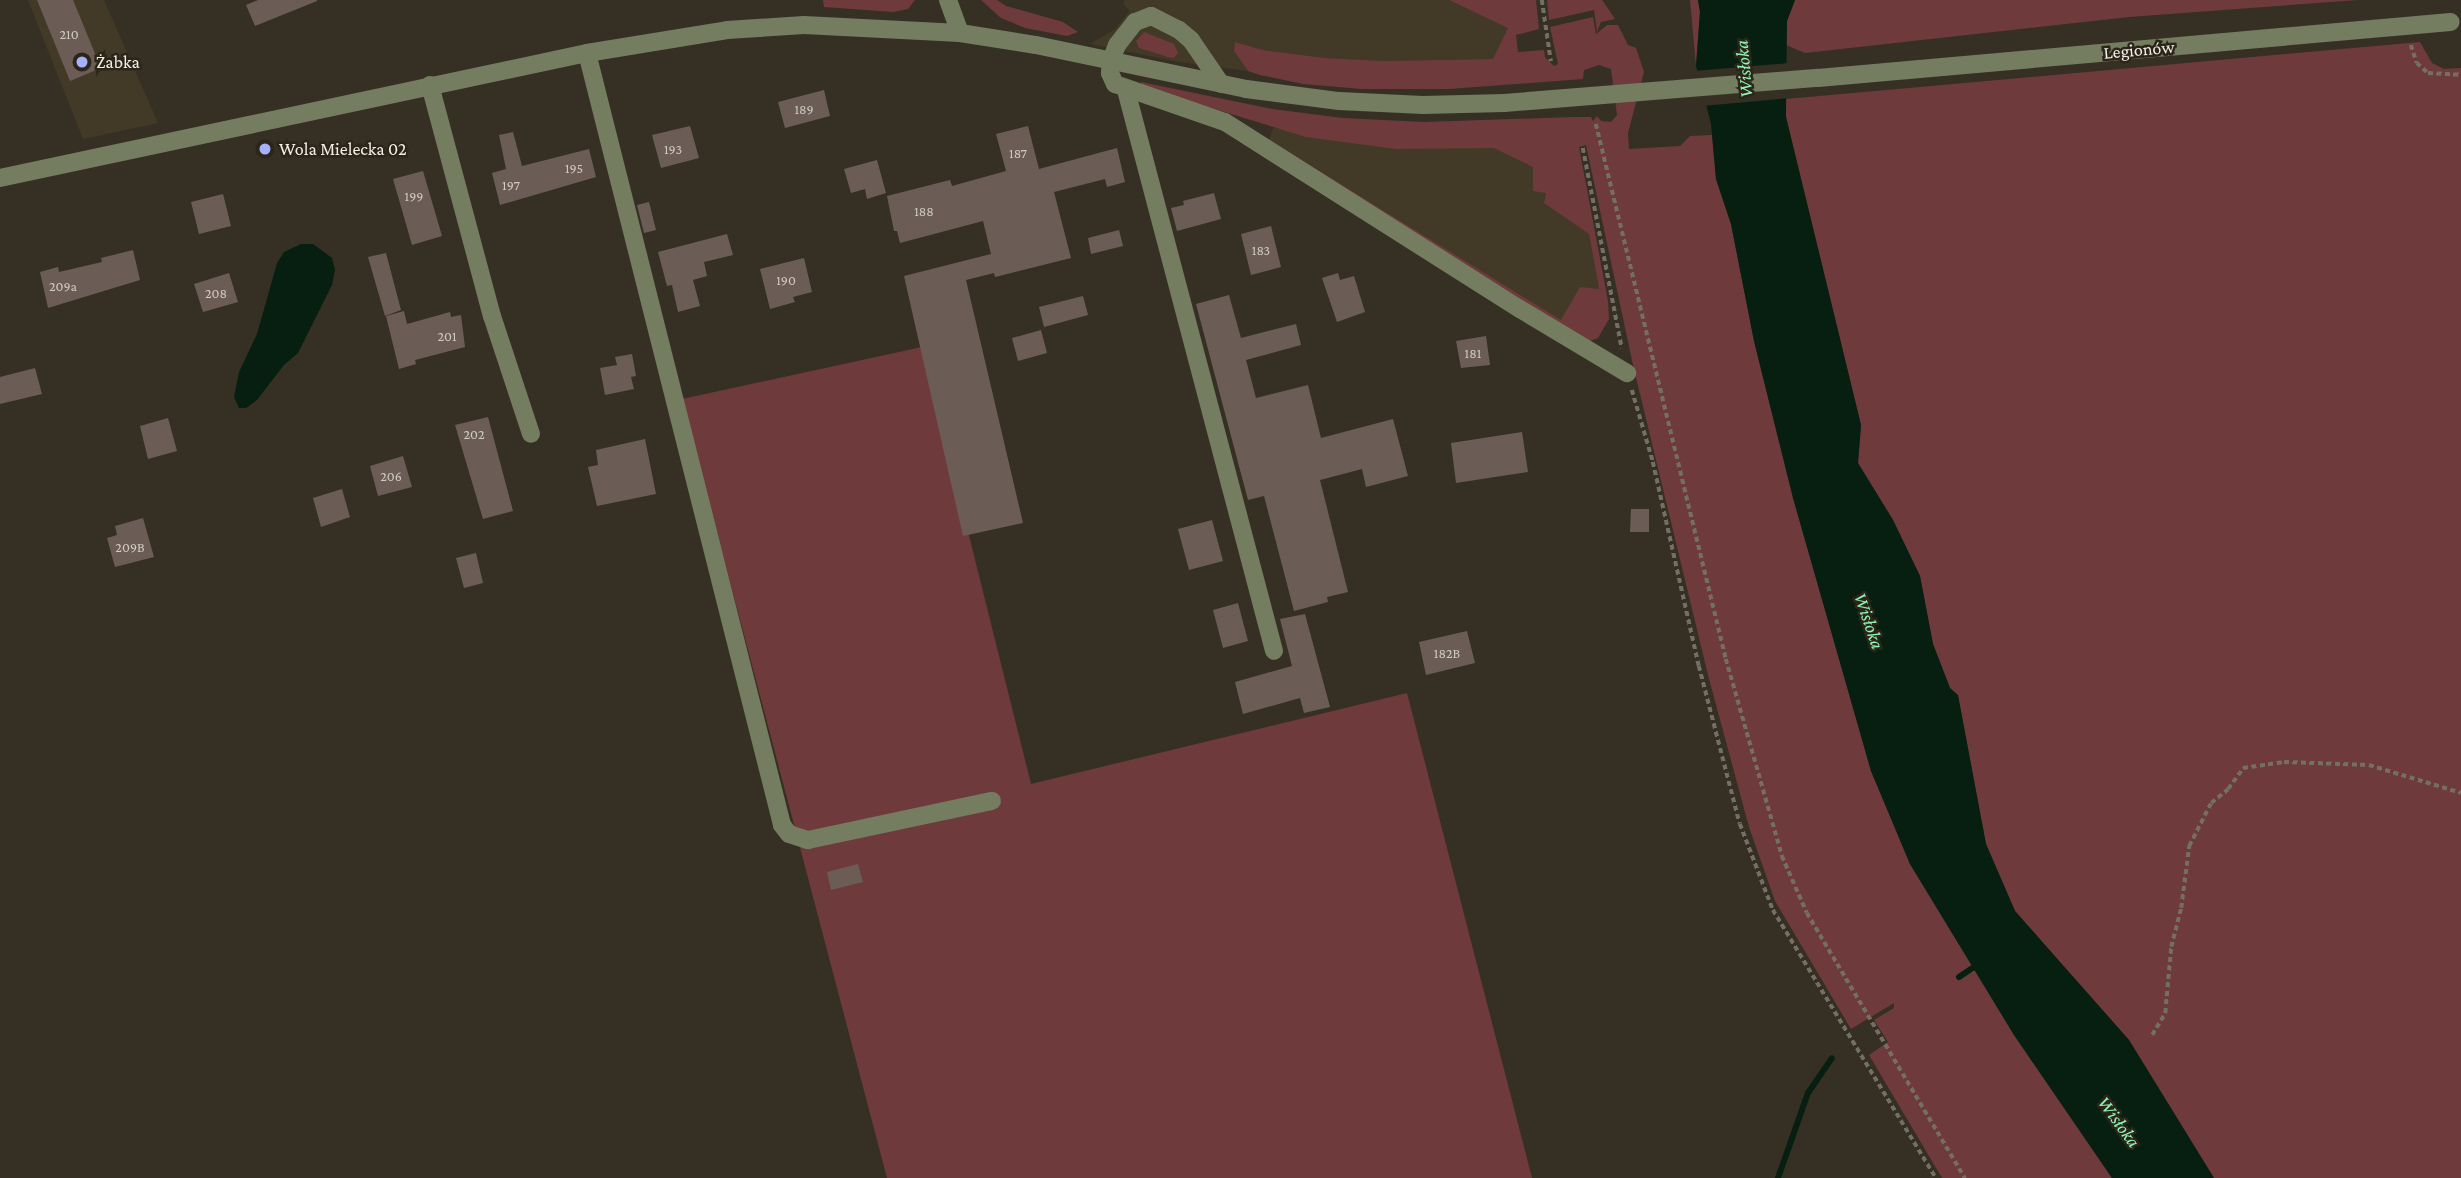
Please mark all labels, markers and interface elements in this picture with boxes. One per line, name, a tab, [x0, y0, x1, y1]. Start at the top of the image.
house number: 210	[59, 26, 79, 42]
street label: Legionów	[2103, 36, 2175, 64]
water label: Wisłoka	[1730, 39, 1758, 99]
place label: Żabka	[96, 51, 140, 73]
marker: Żabka	[74, 54, 90, 70]
house number: 189	[794, 101, 814, 117]
place label: Wola Mielecka 02	[279, 138, 407, 160]
marker: Wola Mielecka 02	[257, 141, 273, 157]
house number: 193	[664, 141, 682, 157]
house number: 187	[1009, 145, 1027, 161]
house number: 195	[565, 160, 583, 176]
house number: 197	[502, 177, 520, 193]
house number: 199	[405, 188, 423, 204]
house number: 188	[914, 203, 934, 219]
house number: 183	[1252, 242, 1270, 258]
house number: 190	[776, 272, 796, 288]
house number: 209a	[49, 278, 77, 294]
house number: 208	[205, 285, 227, 301]
house number: 201	[437, 328, 457, 344]
house number: 181	[1465, 345, 1481, 361]
house number: 202	[463, 426, 485, 442]
house number: 206	[380, 468, 402, 484]
house number: 209B	[115, 539, 145, 555]
water label: Wisłoka	[1849, 590, 1889, 652]
house number: 182B	[1434, 645, 1460, 661]
water label: Wisłoka	[2093, 1092, 2145, 1152]

